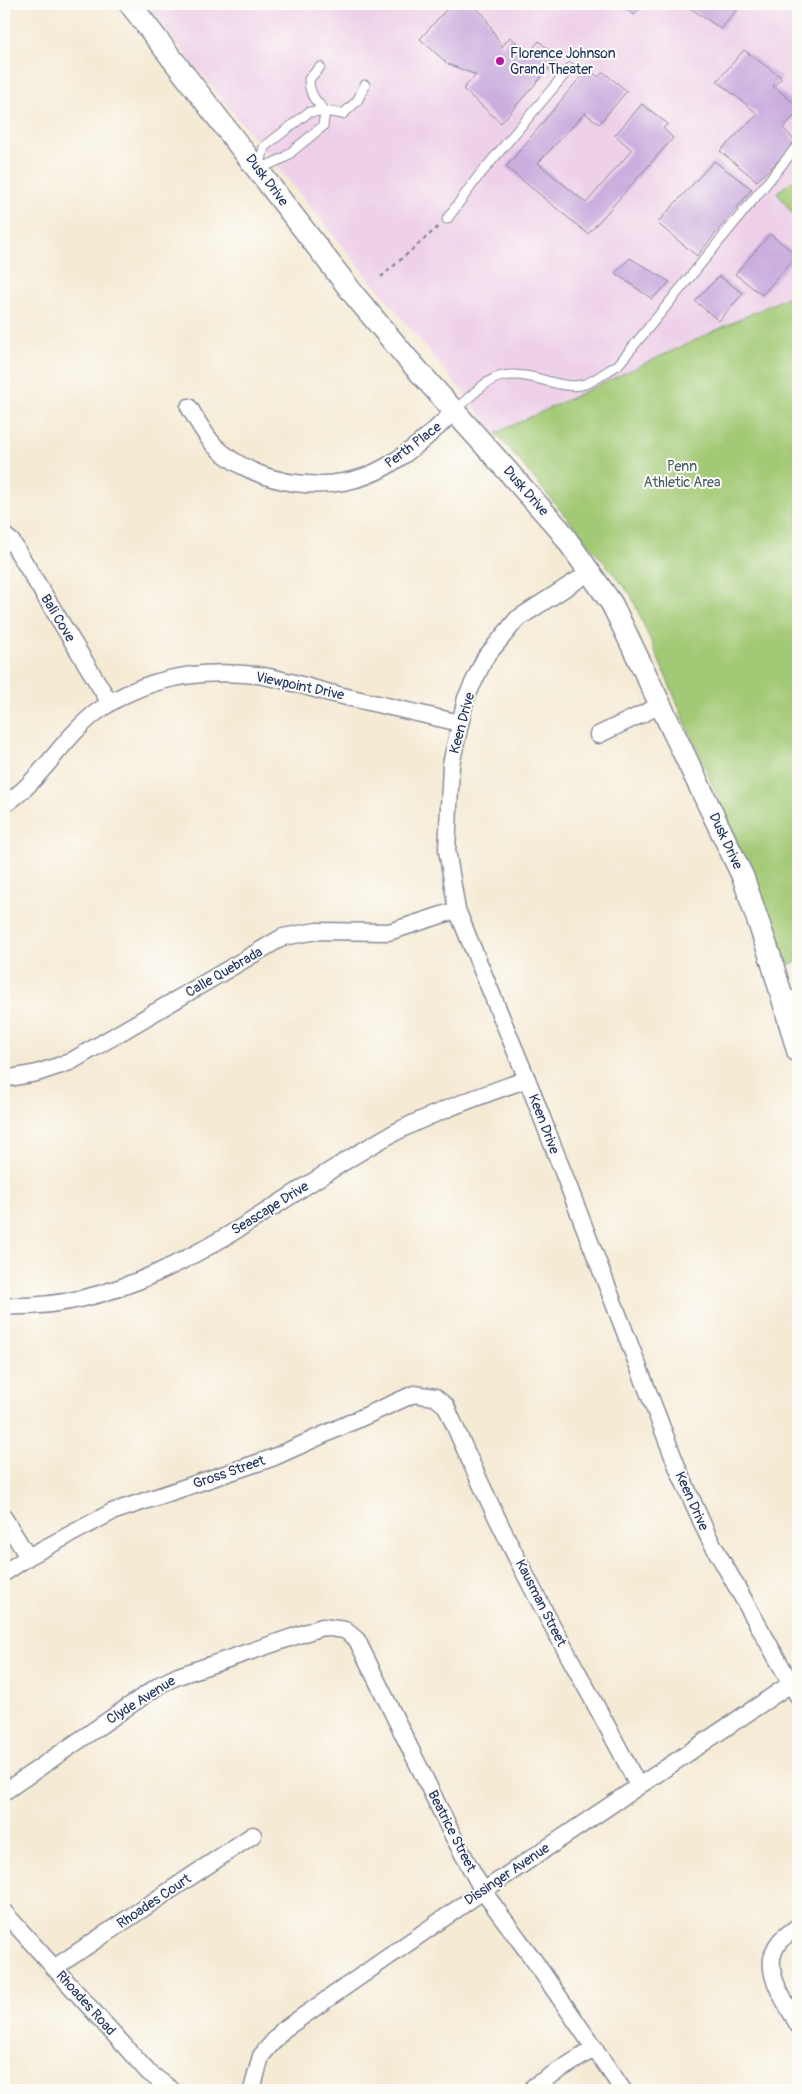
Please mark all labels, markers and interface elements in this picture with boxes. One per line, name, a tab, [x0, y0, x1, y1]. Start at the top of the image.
place label: Florence Johnson Grand Theater	[510, 45, 616, 78]
marker: Florence Johnson Grand Theater	[494, 55, 506, 67]
street label: Dusk Drive	[242, 151, 292, 209]
street label: Perth Place	[381, 418, 445, 472]
park label: Penn Athletic Area	[643, 458, 721, 491]
street label: Dusk Drive	[500, 463, 552, 520]
street label: Bali Cove	[37, 591, 79, 645]
street label: Viewpoint Drive	[254, 668, 346, 704]
street label: Keen Drive	[446, 690, 478, 756]
street label: Dusk Drive	[705, 810, 747, 872]
street label: Calle Quebrada	[183, 943, 265, 1001]
street label: Keen Drive	[525, 1092, 563, 1156]
street label: Seascape Drive	[228, 1177, 312, 1239]
street label: Gross Street	[191, 1452, 268, 1492]
street label: Keen Drive	[671, 1469, 713, 1533]
street label: Kausman Street	[512, 1557, 570, 1650]
street label: Clyde Avenue	[103, 1672, 179, 1728]
street label: Beatrice Street	[424, 1787, 480, 1875]
street label: Dissinger Avenue	[461, 1839, 553, 1909]
street label: Rhoades Court	[114, 1870, 195, 1932]
street label: Rhoades Road	[53, 1967, 119, 2039]

